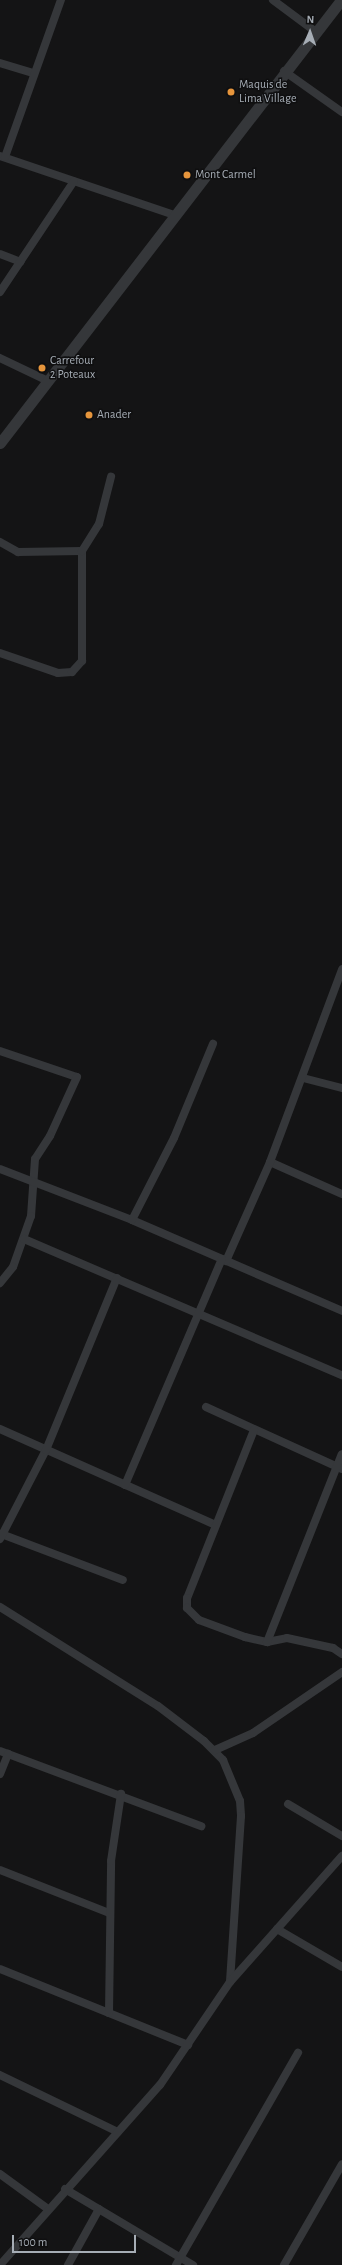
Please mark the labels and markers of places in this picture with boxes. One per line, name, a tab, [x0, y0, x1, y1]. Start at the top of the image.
place label: Maquis de Lima Village	[239, 78, 297, 106]
marker: Maquis de Lima Village	[226, 87, 236, 97]
place label: Mont Carmel	[195, 168, 256, 182]
marker: Mont Carmel	[182, 170, 192, 180]
place label: Carrefour 2 Poteaux	[50, 354, 95, 382]
marker: Carrefour 2 Poteaux	[37, 363, 47, 373]
place label: Anader	[97, 408, 131, 422]
marker: Anader	[84, 410, 94, 420]

